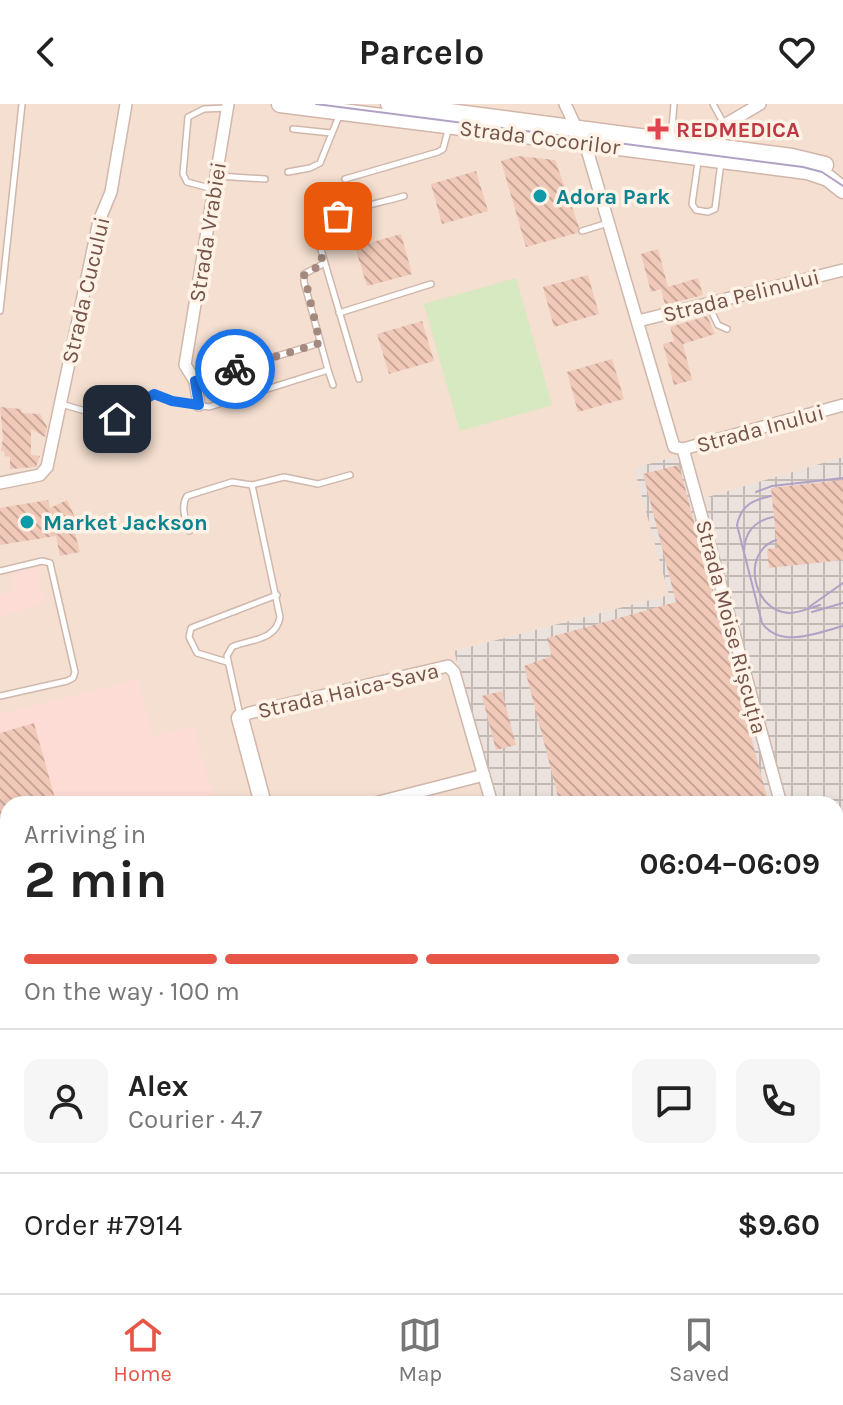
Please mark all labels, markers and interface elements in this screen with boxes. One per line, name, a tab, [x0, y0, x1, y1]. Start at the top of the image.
icon: back	[24, 30, 68, 74]
icon: heart	[775, 30, 819, 74]
text: Parcelo	[359, 31, 484, 73]
street label: Strada Cocorilor	[458, 115, 622, 161]
place label: REDMEDICA	[676, 117, 800, 143]
marker: REDMEDICA	[647, 118, 669, 140]
street label: Strada Vrabiei	[184, 160, 232, 304]
pin	[304, 182, 372, 250]
place label: Adora Park	[556, 184, 670, 210]
marker: Adora Park	[531, 187, 549, 205]
icon: bag	[316, 194, 360, 238]
street label: Strada Cucului	[56, 214, 115, 366]
street label: Strada Pelinului	[660, 264, 822, 328]
courier	[195, 329, 275, 409]
icon: bike	[213, 347, 257, 391]
pin	[83, 385, 151, 453]
icon: home	[95, 397, 139, 441]
street label: Strada Inului	[694, 399, 827, 458]
place label: Market Jackson	[43, 510, 208, 536]
marker: Market Jackson	[18, 513, 36, 531]
street label: Strada Moise Rișcuția	[690, 517, 772, 737]
street label: Strada Haica-Sava	[255, 657, 441, 724]
text: Arriving in	[24, 819, 146, 850]
text: 06:04–06:09	[640, 846, 820, 882]
text: 2 min	[24, 849, 167, 910]
text: On the way · 100 m	[24, 976, 240, 1007]
button: person	[24, 1059, 108, 1143]
button: chat	[632, 1059, 716, 1143]
button: phone	[736, 1059, 820, 1143]
text: Alex	[128, 1068, 188, 1104]
text: Courier · 4.7	[128, 1104, 262, 1135]
text: Order #7914	[24, 1207, 182, 1243]
text: $9.60	[737, 1207, 820, 1243]
tab: Home	[113, 1313, 172, 1387]
tab: Map	[398, 1313, 442, 1387]
tab: Saved	[669, 1313, 730, 1387]

